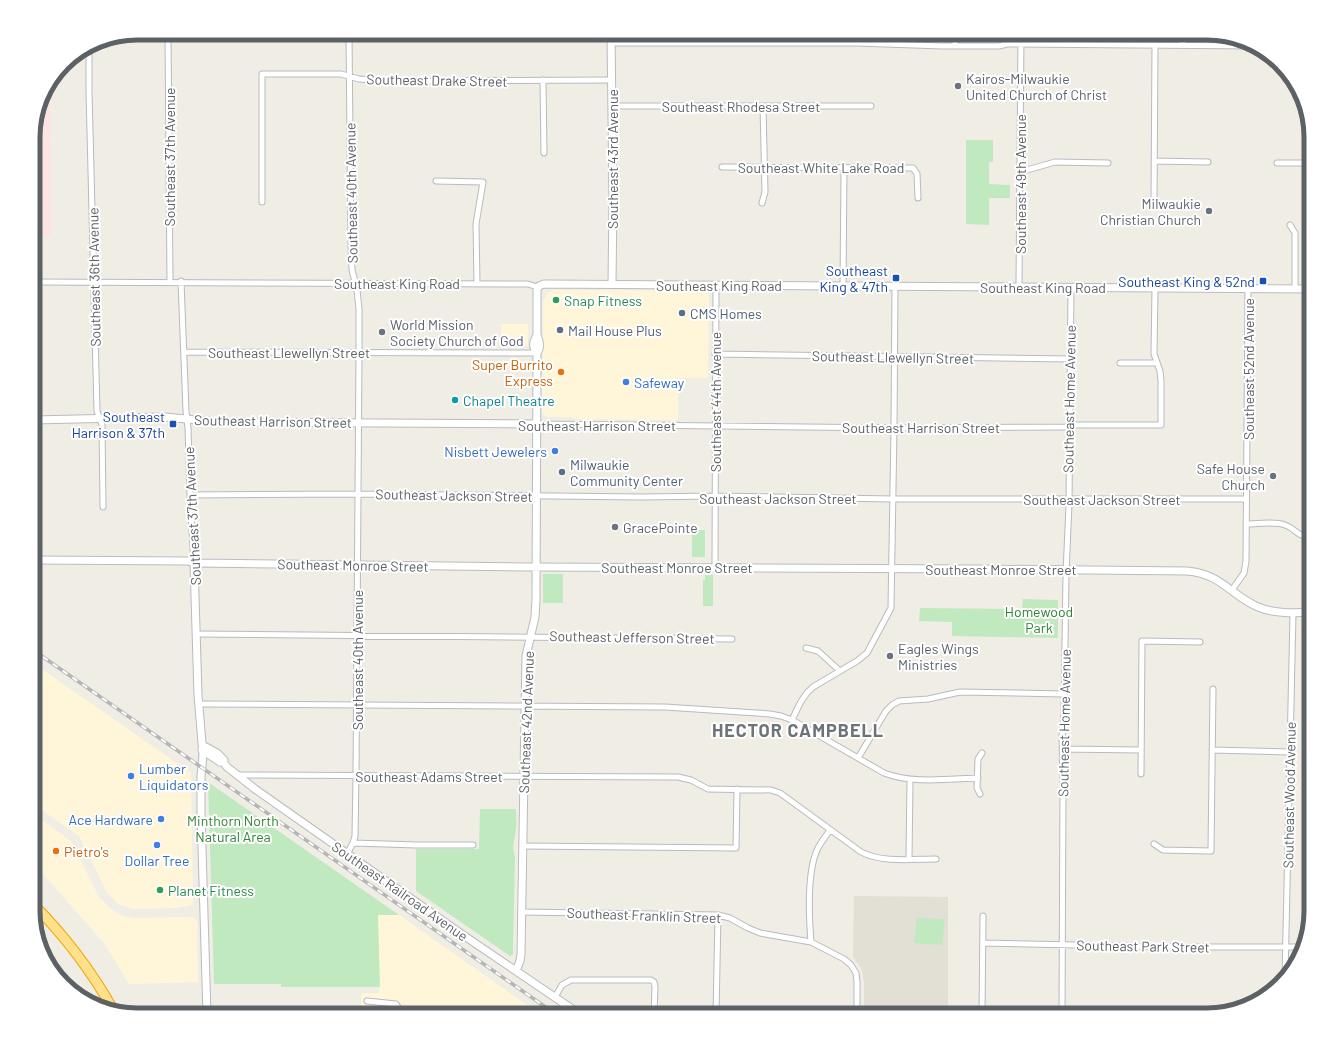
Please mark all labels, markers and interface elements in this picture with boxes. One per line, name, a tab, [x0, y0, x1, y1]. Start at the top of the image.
street label: Southeast Drake Street	[366, 70, 508, 90]
place label: Kairos-Milwaukie United Church of Christ	[966, 70, 1107, 103]
marker: Kairos-Milwaukie United Church of Christ	[953, 81, 963, 91]
street label: Southeast 37th Avenue	[161, 88, 178, 226]
street label: Southeast 43rd Avenue	[604, 89, 621, 229]
street label: Southeast Rhodesa Street	[662, 98, 820, 115]
street label: Southeast 49th Avenue	[1012, 114, 1029, 254]
street label: Southeast 40th Avenue	[341, 123, 361, 263]
street label: Southeast White Lake Road	[738, 159, 904, 176]
place label: Milwaukie Christian Church	[1100, 195, 1201, 228]
marker: Milwaukie Christian Church	[1204, 206, 1214, 216]
street label: Southeast 36th Avenue	[84, 207, 104, 347]
place label: Southeast King & 47th	[819, 262, 888, 295]
marker: Southeast King & 47th	[891, 273, 901, 283]
place label: Southeast King & 52nd	[1118, 273, 1255, 290]
street label: Southeast King Road	[334, 275, 460, 292]
marker: Southeast King & 52nd	[1258, 276, 1268, 286]
street label: Southeast King Road	[656, 277, 782, 294]
street label: Southeast King Road	[980, 279, 1106, 296]
place label: Snap Fitness	[564, 292, 642, 309]
marker: Snap Fitness	[551, 295, 561, 305]
street label: Southeast 52nd Avenue	[1240, 298, 1257, 440]
place label: CMS Homes	[690, 305, 762, 322]
marker: CMS Homes	[677, 308, 687, 318]
place label: World Mission Society Church of God	[390, 316, 524, 349]
place label: Mail House Plus	[568, 322, 662, 339]
marker: Mail House Plus	[555, 325, 565, 335]
street label: Southeast Home Avenue	[1059, 325, 1079, 473]
marker: World Mission Society Church of God	[377, 327, 387, 337]
street label: Southeast 44th Avenue	[707, 332, 724, 472]
street label: Southeast Llewellyn Street	[208, 344, 370, 361]
street label: Southeast Llewellyn Street	[812, 347, 974, 367]
place label: Super Burrito Express	[472, 356, 553, 389]
marker: Super Burrito Express	[556, 367, 566, 377]
place label: Safeway	[634, 374, 685, 391]
marker: Safeway	[621, 377, 631, 387]
place label: Chapel Theatre	[463, 392, 555, 409]
marker: Chapel Theatre	[450, 395, 460, 405]
place label: Southeast Harrison & 37th	[72, 408, 165, 441]
street label: Southeast Harrison Street	[194, 411, 352, 431]
street label: Southeast Harrison Street	[518, 417, 676, 434]
marker: Southeast Harrison & 37th	[168, 419, 178, 429]
street label: Southeast Harrison Street	[842, 419, 1000, 436]
place label: Nisbett Jewelers	[444, 443, 547, 460]
street label: Southeast 37th Avenue	[180, 446, 204, 586]
marker: Nisbett Jewelers	[550, 446, 560, 456]
place label: Milwaukie Community Center	[570, 456, 683, 489]
place label: Safe House Church	[1197, 460, 1265, 493]
marker: Milwaukie Community Center	[557, 467, 567, 477]
marker: Safe House Church	[1268, 471, 1278, 481]
street label: Southeast Jackson Street	[375, 485, 533, 505]
street label: Southeast Jackson Street	[699, 490, 857, 507]
street label: Southeast Jackson Street	[1023, 491, 1181, 508]
place label: GracePointe	[623, 519, 698, 536]
marker: GracePointe	[610, 522, 620, 532]
street label: Southeast Monroe Street	[277, 555, 429, 575]
street label: Southeast Monroe Street	[601, 559, 753, 576]
street label: Southeast Monroe Street	[925, 561, 1077, 578]
street label: Southeast 40th Avenue	[349, 590, 366, 730]
park label: Homewood Park	[1005, 603, 1073, 636]
street label: Southeast Jefferson Street	[549, 627, 715, 647]
place label: Eagles Wings Ministries	[898, 640, 979, 673]
street label: Southeast Home Avenue	[1054, 649, 1074, 797]
street label: Southeast 42nd Avenue	[515, 650, 537, 794]
marker: Eagles Wings Ministries	[885, 651, 895, 661]
district label: HECTOR CAMPBELL	[712, 719, 884, 741]
street label: Southeast Wood Avenue	[1279, 721, 1299, 869]
place label: Lumber Liquidators	[139, 760, 209, 793]
street label: Southeast Adams Street	[355, 768, 503, 785]
marker: Lumber Liquidators	[126, 771, 136, 781]
place label: Ace Hardware	[69, 811, 153, 828]
park label: Minthorn North Natural Area	[187, 812, 279, 845]
marker: Ace Hardware	[156, 814, 166, 824]
street label: Southeast Railroad Avenue	[329, 837, 471, 945]
marker: Dollar Tree	[152, 840, 162, 850]
place label: Pietro's	[64, 843, 109, 860]
marker: Pietro's	[51, 846, 61, 856]
place label: Dollar Tree	[125, 852, 189, 869]
place label: Planet Fitness	[168, 882, 254, 899]
marker: Planet Fitness	[155, 885, 165, 895]
street label: Southeast Franklin Street	[566, 904, 722, 926]
street label: Southeast Park Street	[1076, 936, 1210, 956]

